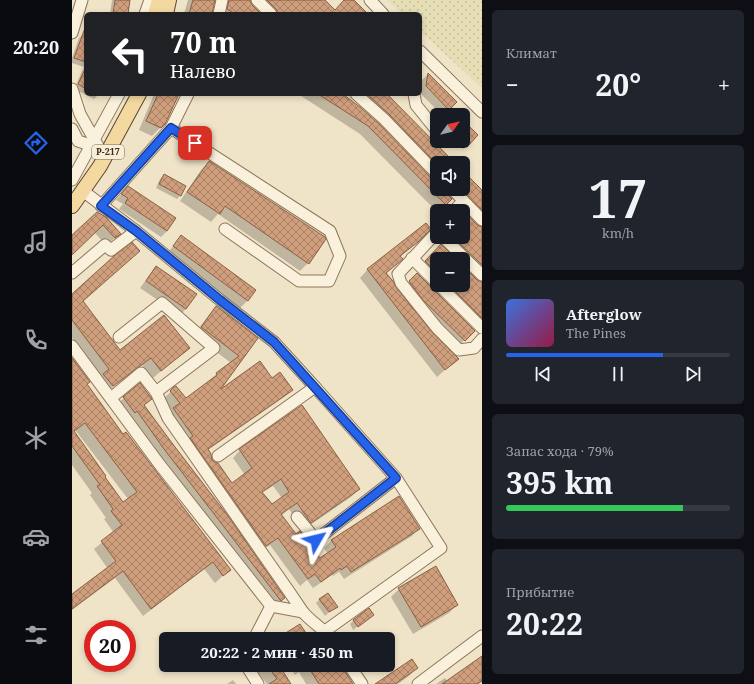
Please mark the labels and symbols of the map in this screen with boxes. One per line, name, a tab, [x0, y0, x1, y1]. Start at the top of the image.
north arrow	[430, 108, 470, 148]
pin	[178, 126, 212, 160]
road number: Р-217	[92, 145, 124, 159]
position arrow	[295, 519, 337, 561]
speed limit sign: 20	[84, 620, 136, 672]

